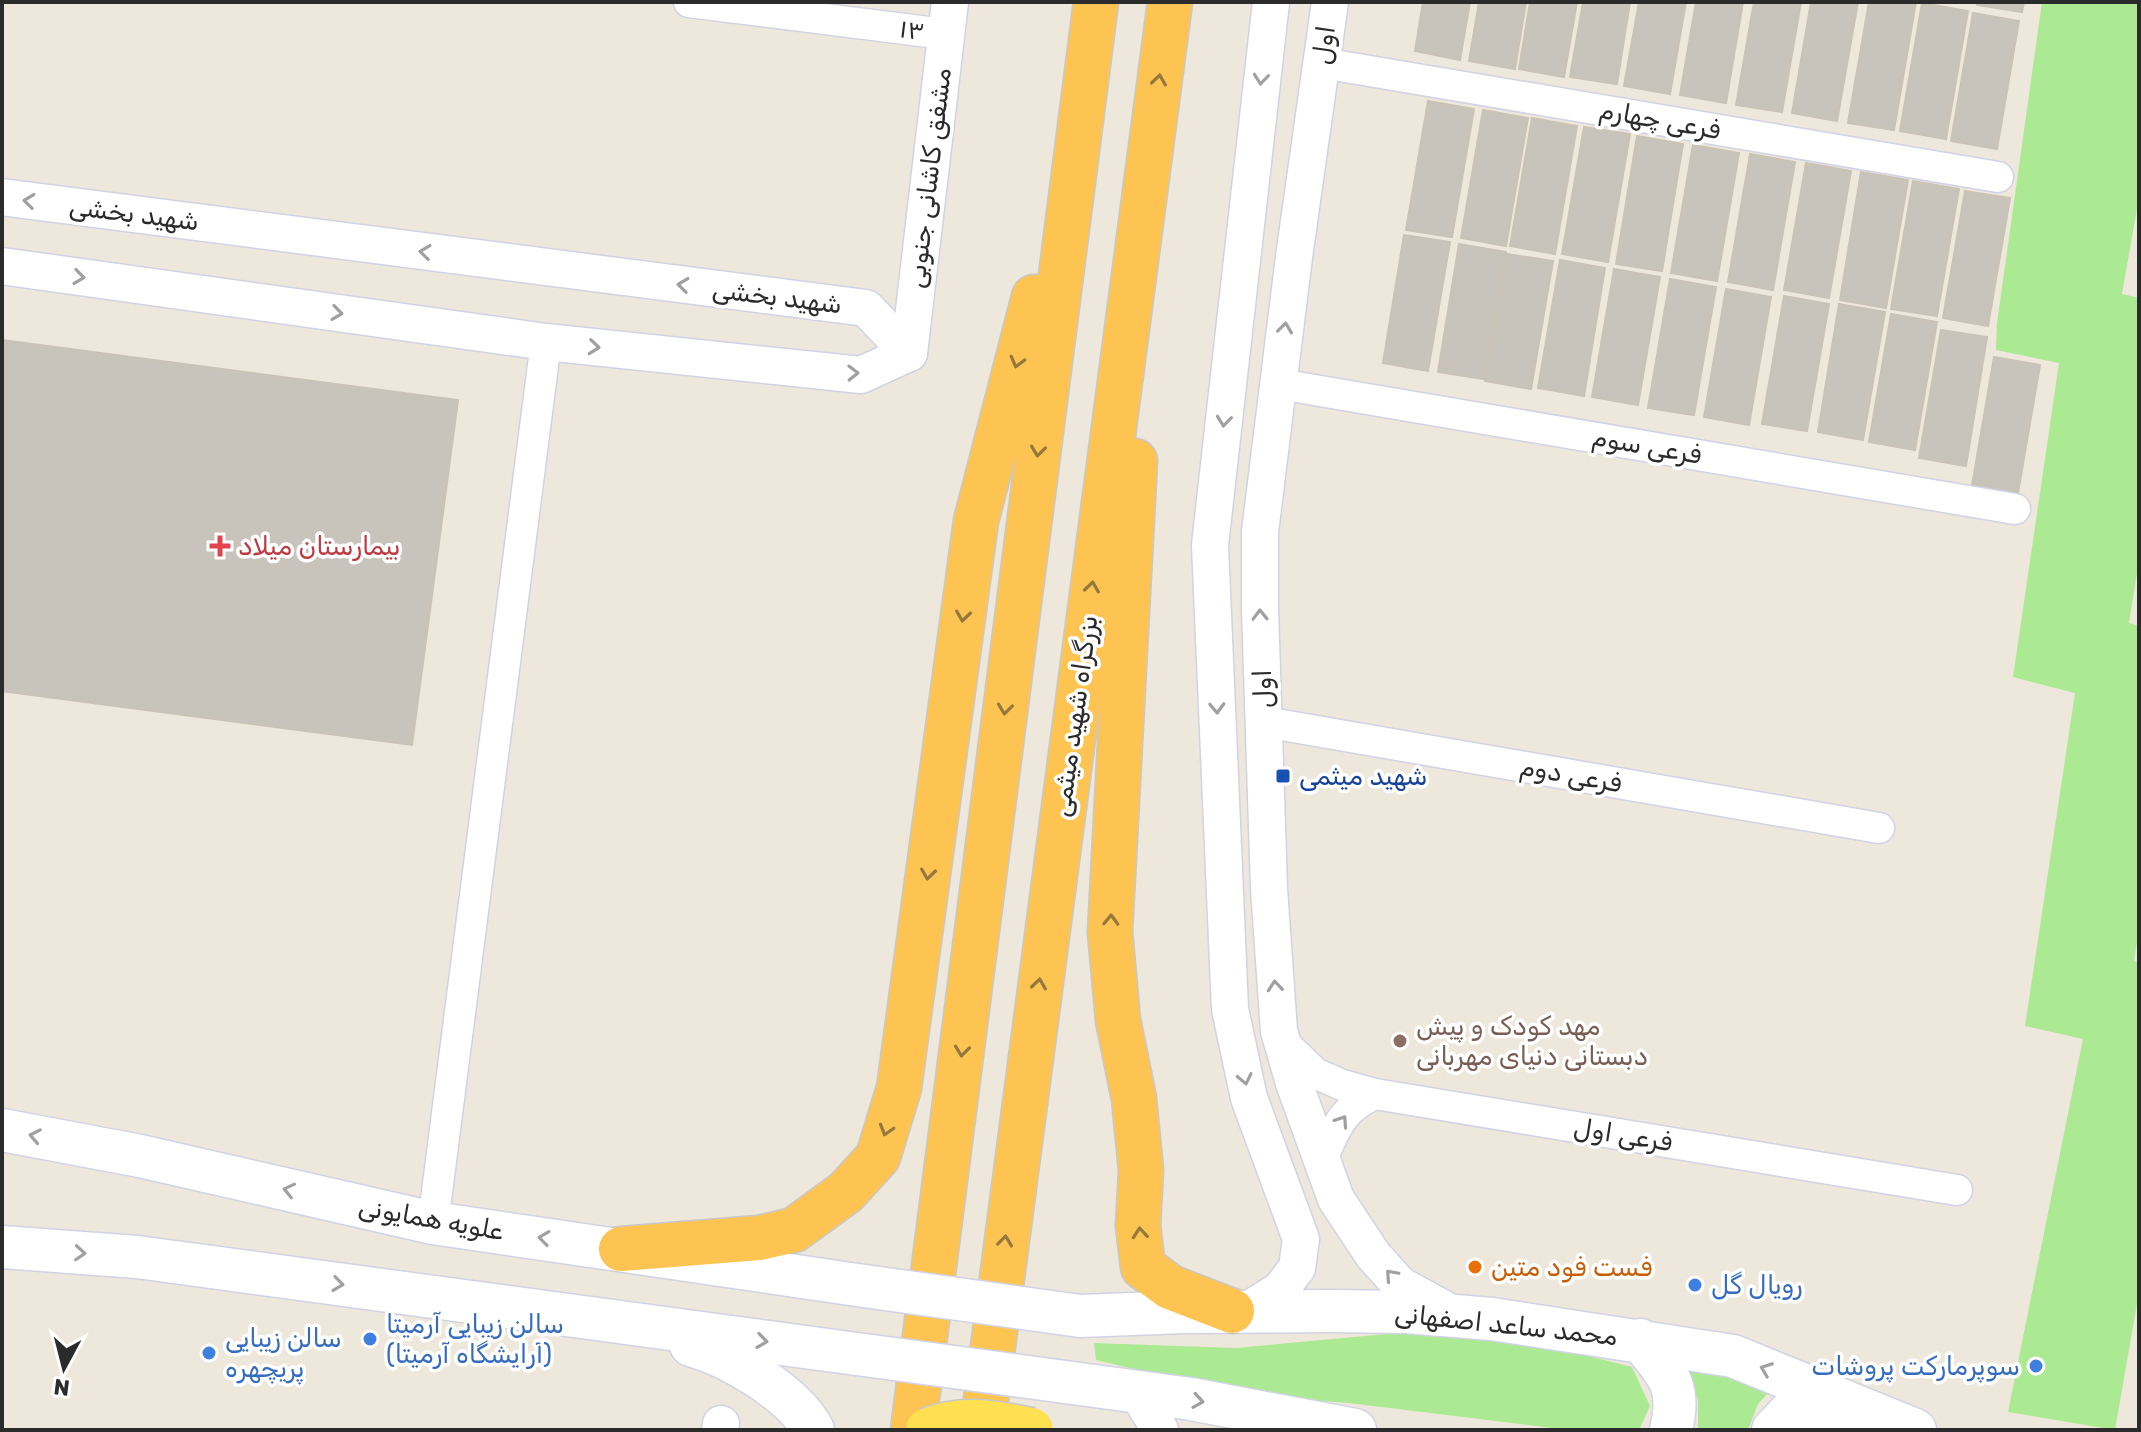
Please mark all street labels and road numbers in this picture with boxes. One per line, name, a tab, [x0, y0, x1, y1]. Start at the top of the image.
street label: ۱۳	[898, 13, 926, 47]
street label: اول	[1306, 24, 1342, 66]
street label: مشفق کاشانی جنوبی	[900, 66, 958, 290]
street label: فرعی چهارم	[1597, 94, 1723, 147]
street label: شهید بخشی	[67, 191, 201, 237]
street label: شهید بخشی	[710, 274, 844, 320]
street label: فرعی سوم	[1590, 421, 1704, 472]
street label: بزرگراه شهید میثمی	[1045, 613, 1105, 819]
street label: اول	[1247, 669, 1279, 709]
street label: فرعی دوم	[1518, 751, 1624, 800]
street label: فرعی اول	[1572, 1112, 1674, 1158]
street label: علویه همایونی	[356, 1191, 506, 1247]
street label: محمد ساعد اصفهانی	[1393, 1298, 1619, 1352]

